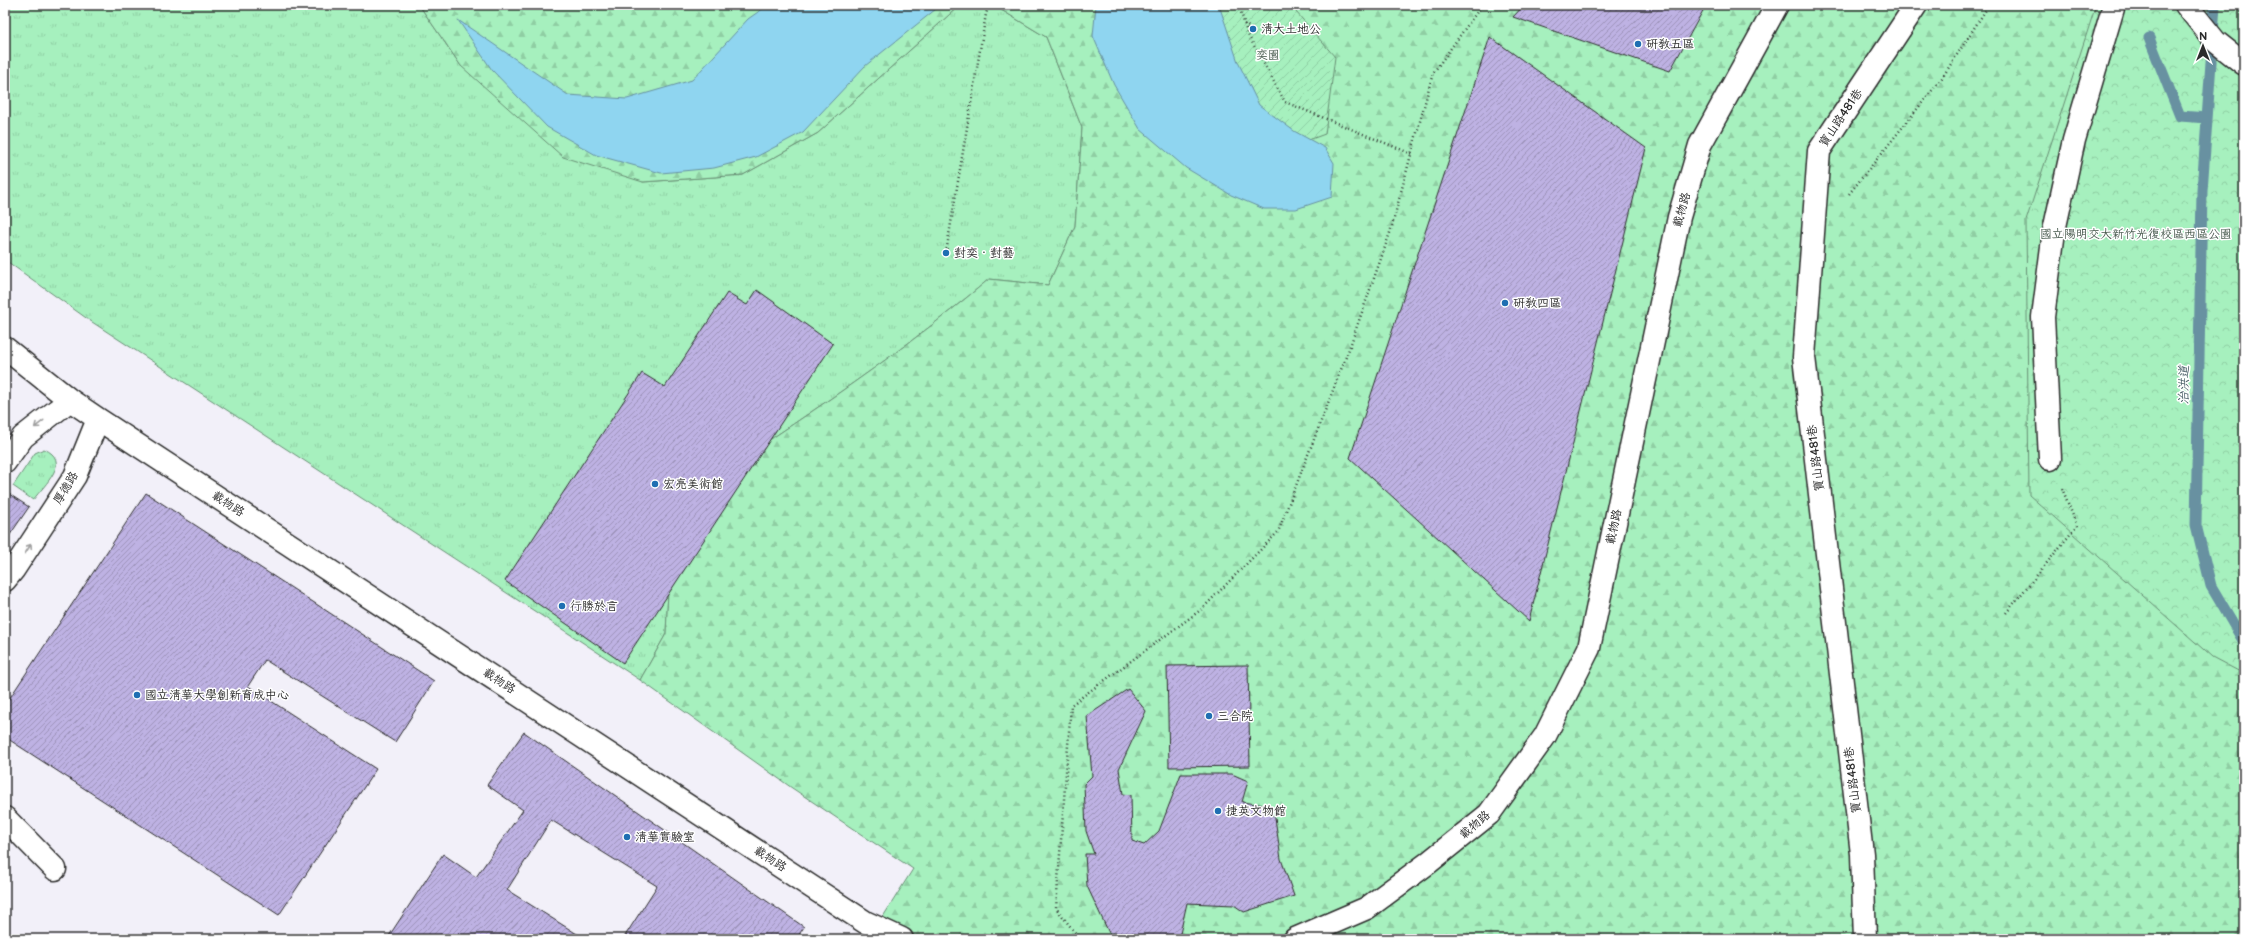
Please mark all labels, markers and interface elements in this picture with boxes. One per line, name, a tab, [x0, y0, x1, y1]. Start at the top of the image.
place label: 清大土地公	[1261, 22, 1321, 37]
marker: 清大土地公	[1248, 24, 1258, 34]
north arrow	[2183, 26, 2223, 66]
text: N	[2199, 30, 2207, 43]
place label: 研教五區	[1646, 37, 1694, 52]
marker: 研教五區	[1633, 39, 1643, 49]
park label: 奕園	[1256, 48, 1280, 63]
street label: 寶山路481巷	[1816, 86, 1866, 150]
street label: 載物路	[1670, 191, 1694, 229]
park label: 國立陽明交大新竹光復校區西區公園	[2040, 227, 2232, 242]
place label: 對奕‧對藝	[954, 246, 1014, 261]
marker: 對奕‧對藝	[941, 248, 951, 258]
place label: 研教四區	[1513, 296, 1561, 311]
marker: 研教四區	[1500, 298, 1510, 308]
water label: 治洪道	[2176, 364, 2192, 405]
one-way arrow	[34, 420, 45, 428]
street label: 寶山路481巷	[1804, 424, 1828, 492]
street label: 厚德路	[50, 469, 82, 507]
place label: 宏亮美術館	[663, 477, 723, 492]
marker: 宏亮美術館	[650, 479, 660, 489]
street label: 載物路	[209, 488, 247, 520]
street label: 載物路	[1603, 508, 1625, 546]
one-way arrow	[24, 543, 32, 554]
place label: 行勝於言	[570, 599, 618, 614]
marker: 行勝於言	[557, 601, 567, 611]
street label: 載物路	[480, 665, 518, 697]
place label: 國立清華大學創新育成中心	[145, 688, 289, 703]
marker: 國立清華大學創新育成中心	[132, 690, 142, 700]
place label: 三合院	[1217, 709, 1253, 724]
marker: 三合院	[1204, 711, 1214, 721]
street label: 寶山路481巷	[1841, 746, 1865, 814]
place label: 捷英文物館	[1226, 804, 1286, 819]
marker: 捷英文物館	[1213, 806, 1223, 816]
street label: 載物路	[1456, 808, 1494, 842]
place label: 清華實驗室	[635, 830, 695, 845]
marker: 清華實驗室	[622, 832, 632, 842]
street label: 載物路	[751, 843, 789, 875]

